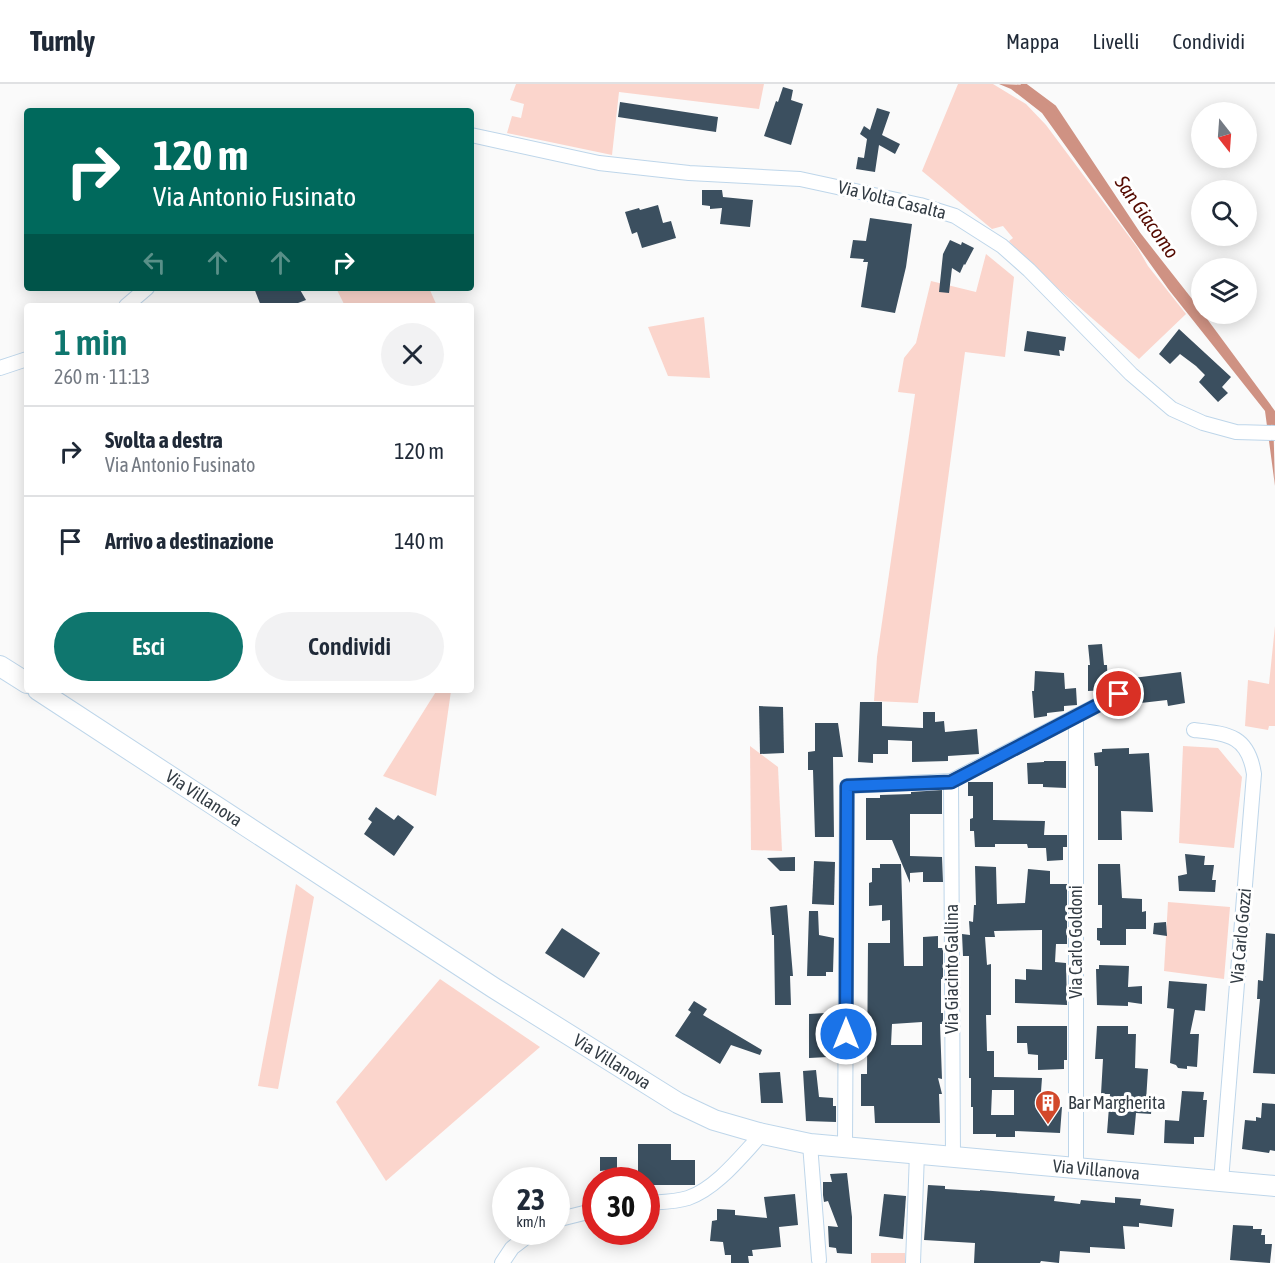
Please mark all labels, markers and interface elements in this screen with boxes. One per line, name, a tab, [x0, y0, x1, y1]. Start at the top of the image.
text: Turnly	[30, 25, 95, 57]
text: Mappa	[1006, 29, 1060, 53]
text: Livelli	[1093, 29, 1139, 53]
text: Condividi	[1172, 29, 1245, 53]
north arrow	[1191, 102, 1257, 168]
map controls	[1191, 102, 1257, 324]
text: 120 m	[153, 131, 248, 179]
icon: right	[54, 132, 132, 210]
water label: San Giacomo	[1110, 170, 1184, 262]
street label: Via Volta Casalta	[836, 176, 948, 223]
button: search	[1191, 180, 1257, 246]
text: Via Antonio Fusinato	[153, 181, 356, 212]
icon: left	[138, 246, 171, 279]
icon: ahead	[201, 246, 234, 279]
icon: ahead	[264, 246, 297, 279]
icon: right	[327, 246, 360, 279]
button: layers	[1191, 258, 1257, 324]
text: 1 min	[54, 321, 128, 363]
button: close	[381, 323, 444, 386]
text: 260 m · 11:13	[54, 365, 150, 388]
text: Svolta a destra	[105, 427, 223, 453]
icon: right	[54, 435, 87, 468]
text: 120 m	[394, 438, 444, 464]
text: Via Antonio Fusinato	[105, 453, 255, 476]
icon: arrive	[54, 525, 87, 558]
text: Arrivo a destinazione	[105, 528, 274, 554]
text: 140 m	[394, 528, 444, 554]
button: Esci	[54, 612, 243, 681]
button: Condividi	[255, 612, 444, 681]
pin	[1093, 668, 1144, 719]
icon: arrive	[1102, 677, 1135, 710]
street label: Via Villanova	[162, 765, 246, 831]
street label: Via Carlo Goldoni	[1065, 885, 1086, 999]
street label: Via Carlo Gozzi	[1226, 887, 1255, 985]
street label: Via Giacinto Gallina	[941, 904, 962, 1034]
position arrow	[814, 1002, 878, 1066]
street label: Via Villanova	[570, 1029, 655, 1093]
building icon: Bar Margherita	[1033, 1088, 1063, 1126]
place label: Bar Margherita	[1068, 1092, 1166, 1113]
street label: Via Villanova	[1052, 1155, 1141, 1184]
speed limit sign: 30	[582, 1167, 660, 1245]
text: 23	[517, 1182, 545, 1216]
text: km/h	[516, 1213, 546, 1230]

